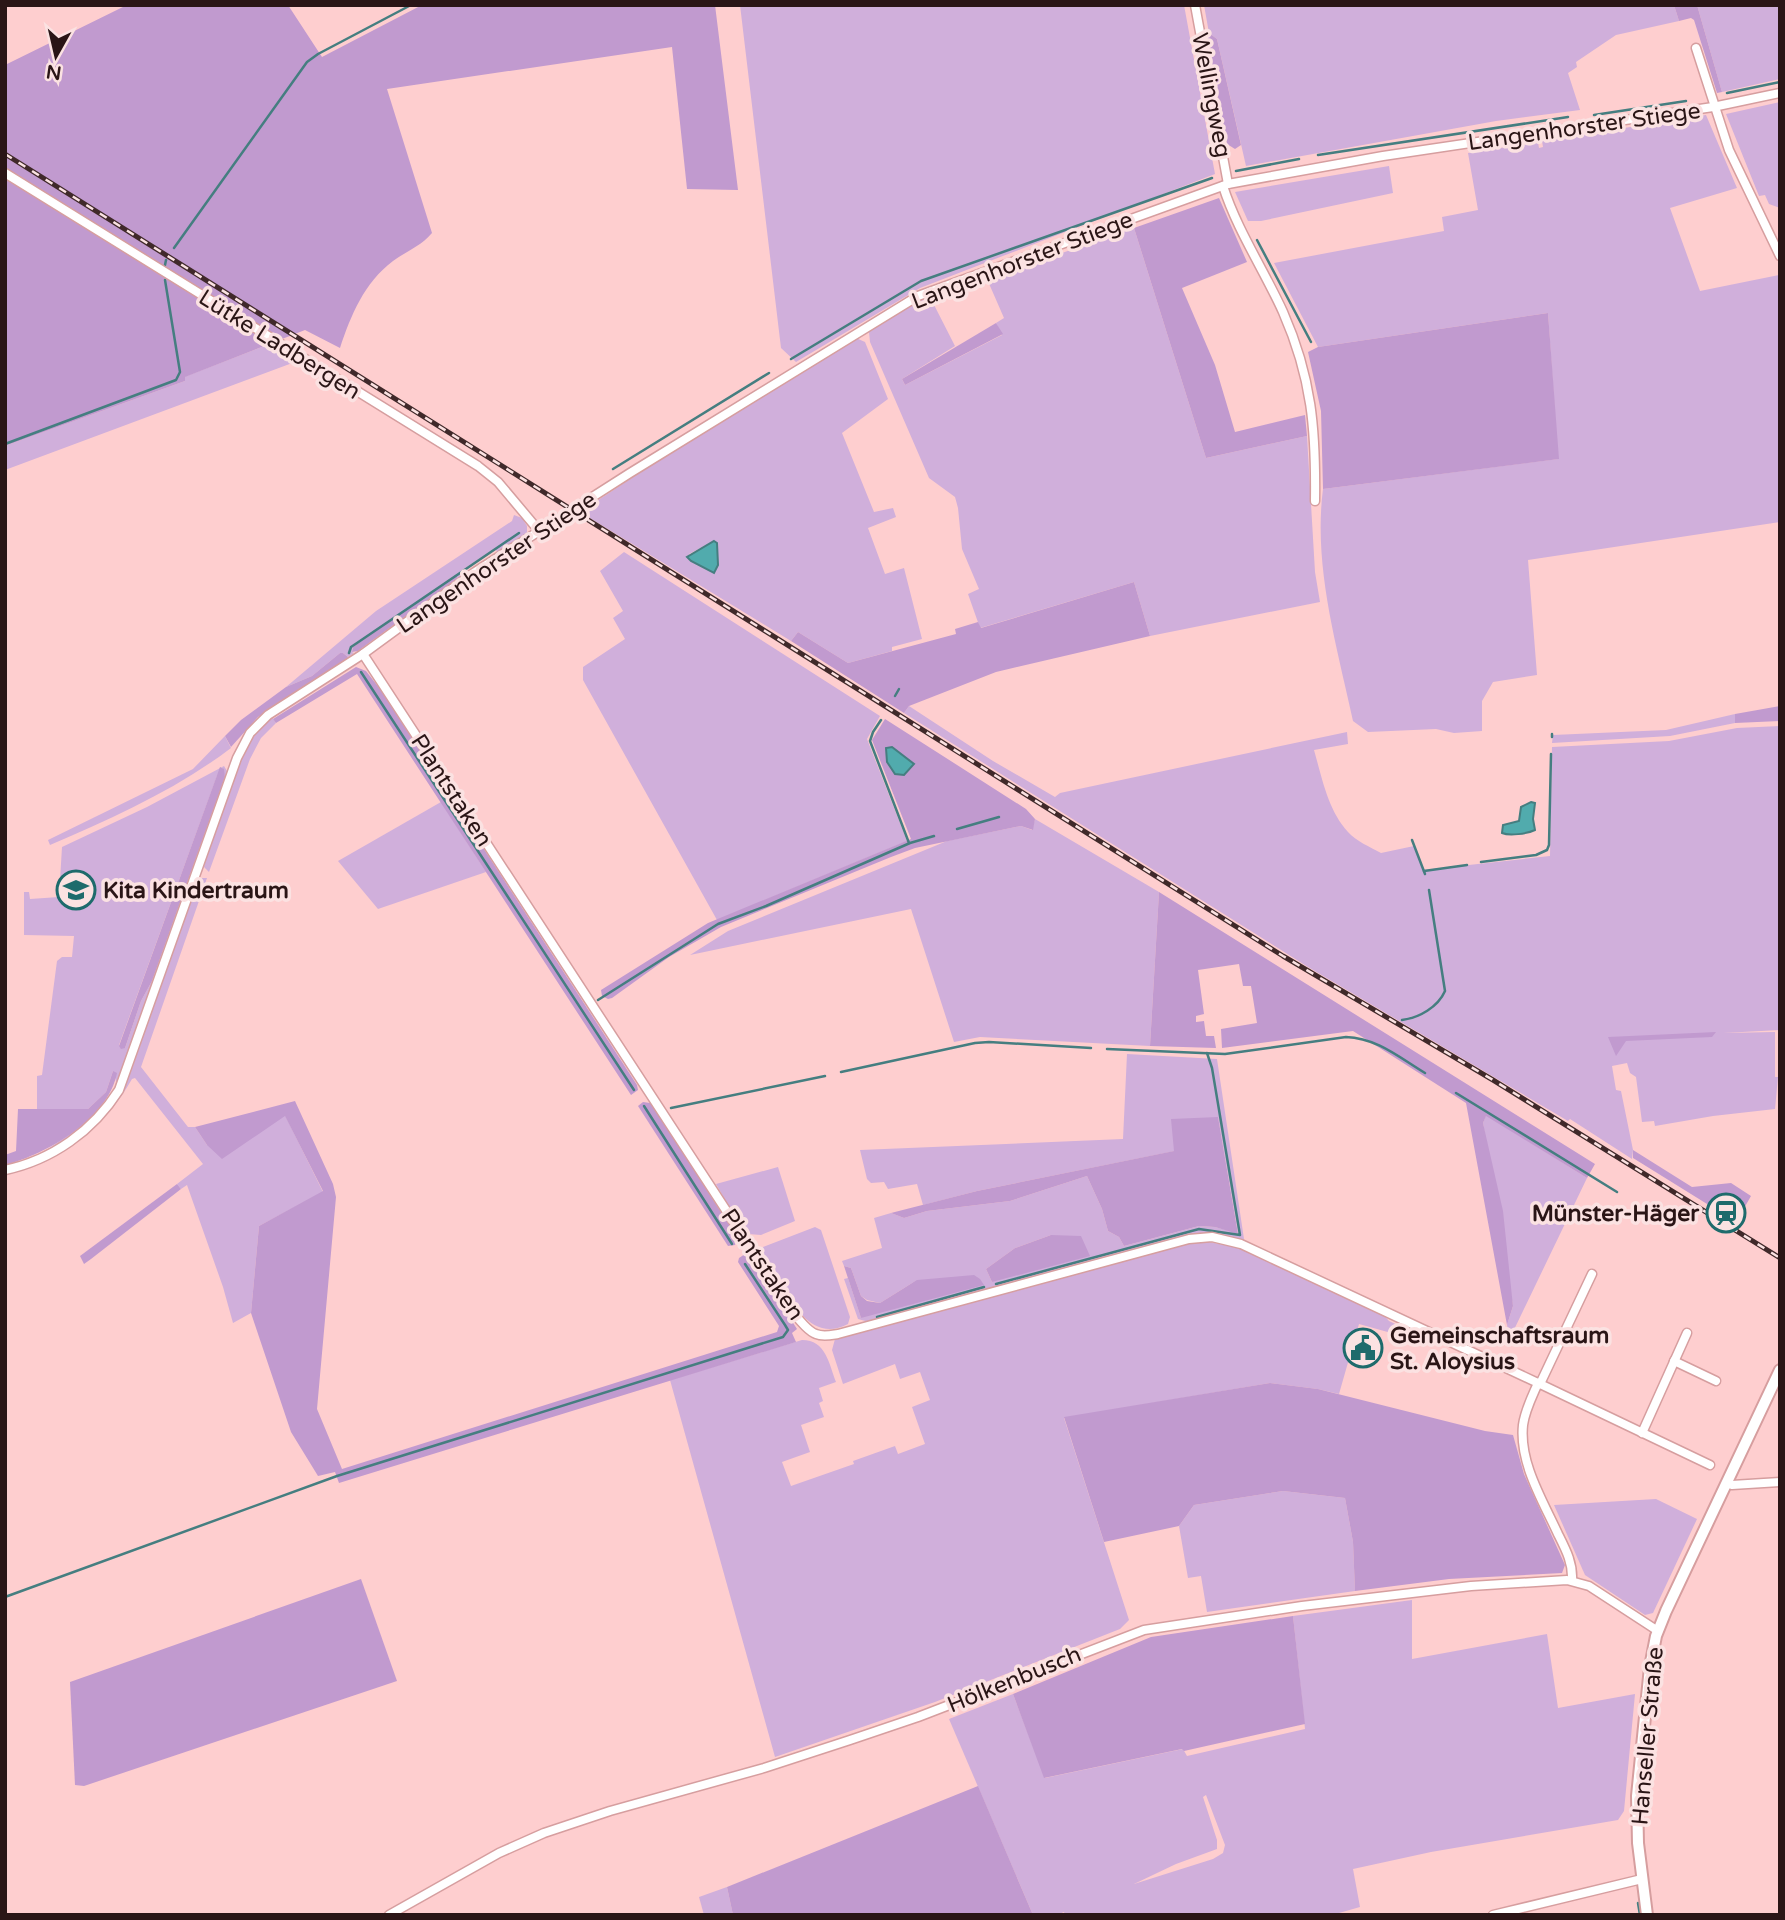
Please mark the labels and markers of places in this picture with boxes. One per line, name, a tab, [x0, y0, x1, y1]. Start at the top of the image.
school or university icon: Kita Kindertraum	[55, 869, 97, 911]
place label: Kita Kindertraum	[103, 877, 289, 905]
station icon: Münster-Häger	[1705, 1192, 1747, 1234]
place label: Münster-Häger	[1532, 1200, 1700, 1228]
place label: Gemeinschaftsraum St. Aloysius	[1390, 1322, 1609, 1376]
public building icon: Gemeinschaftsraum St. Aloysius	[1342, 1327, 1384, 1369]

